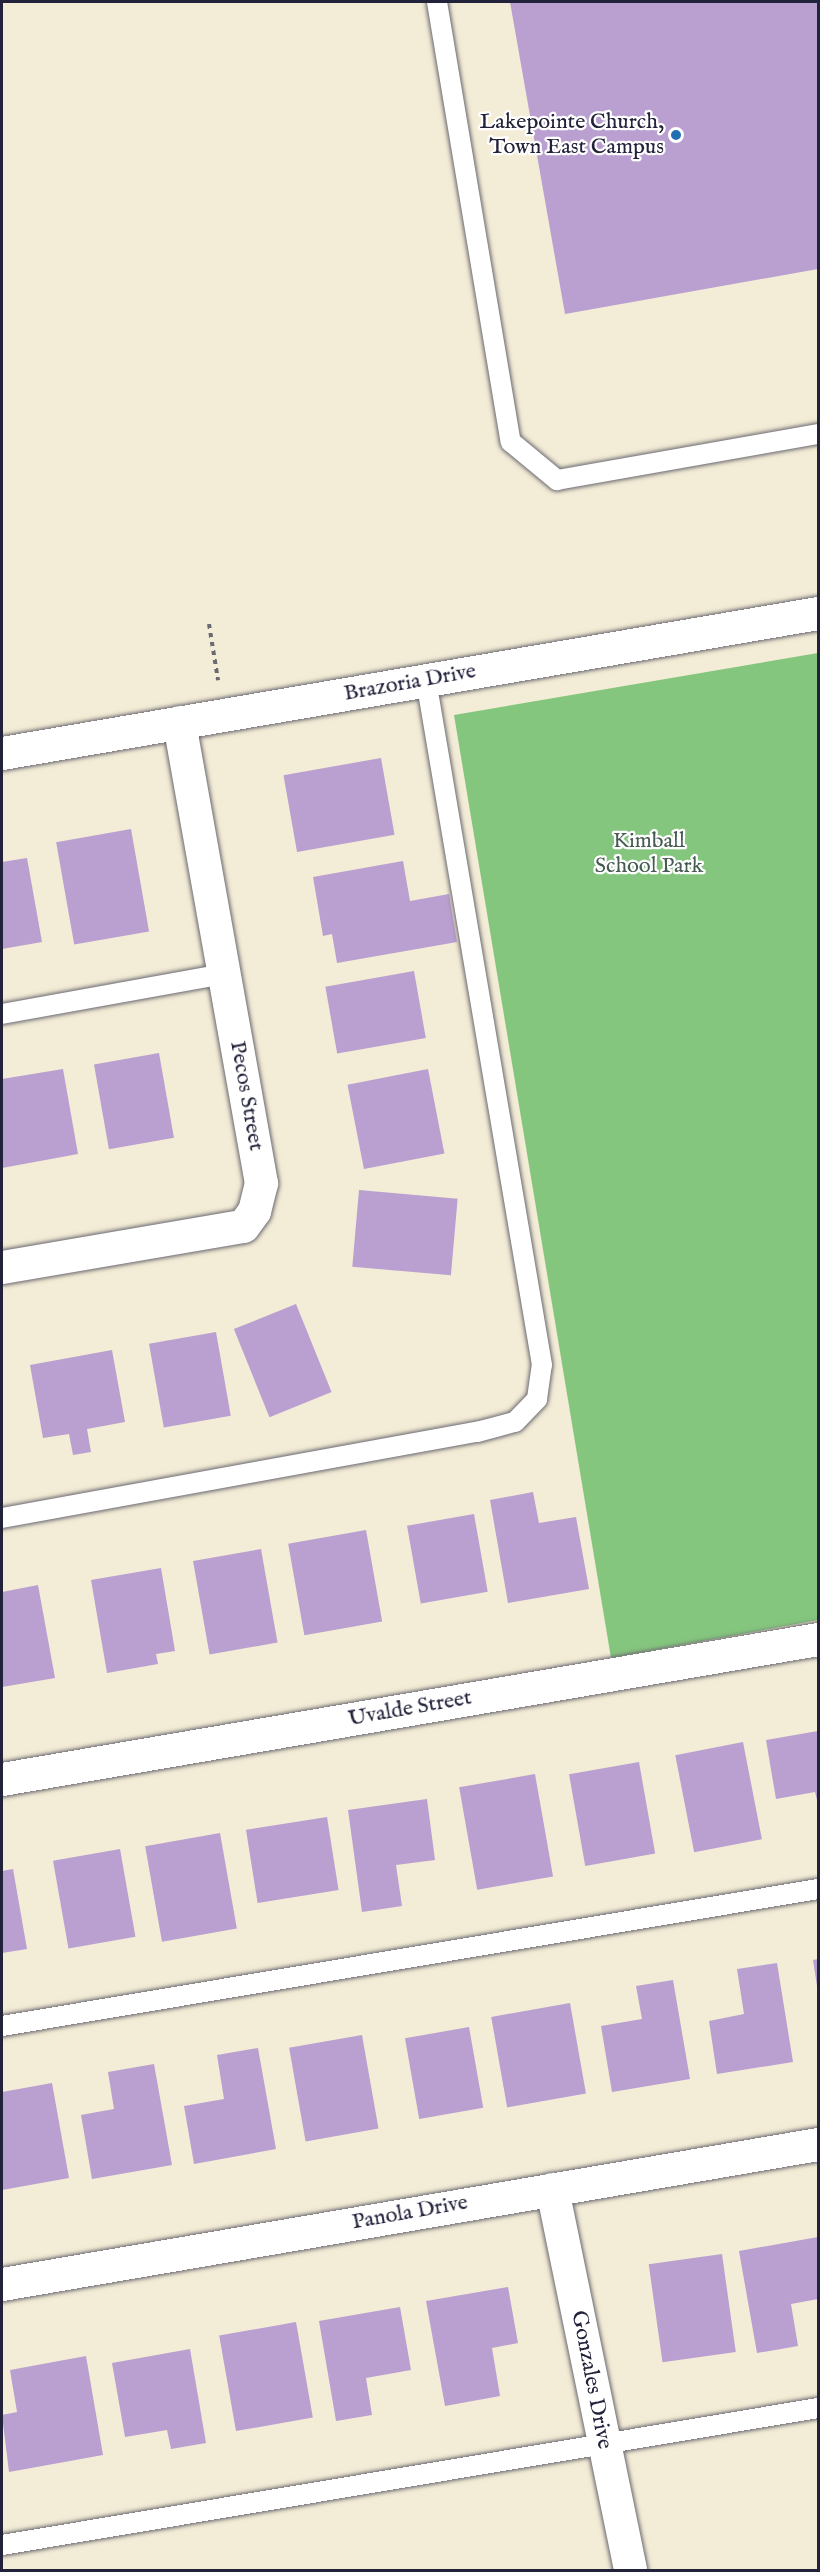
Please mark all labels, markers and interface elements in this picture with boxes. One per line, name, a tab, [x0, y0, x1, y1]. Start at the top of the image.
place label: Lakepointe Church, Town East Campus	[480, 109, 664, 160]
marker: Lakepointe Church, Town East Campus	[669, 128, 683, 142]
street label: Brazoria Drive	[342, 658, 478, 708]
park label: Kimball School Park	[595, 828, 703, 879]
street label: Pecos Street	[223, 1039, 269, 1153]
street label: Uvalde Street	[346, 1685, 474, 1733]
street label: Panola Drive	[350, 2190, 470, 2236]
street label: Gonzales Drive	[565, 2309, 617, 2451]

